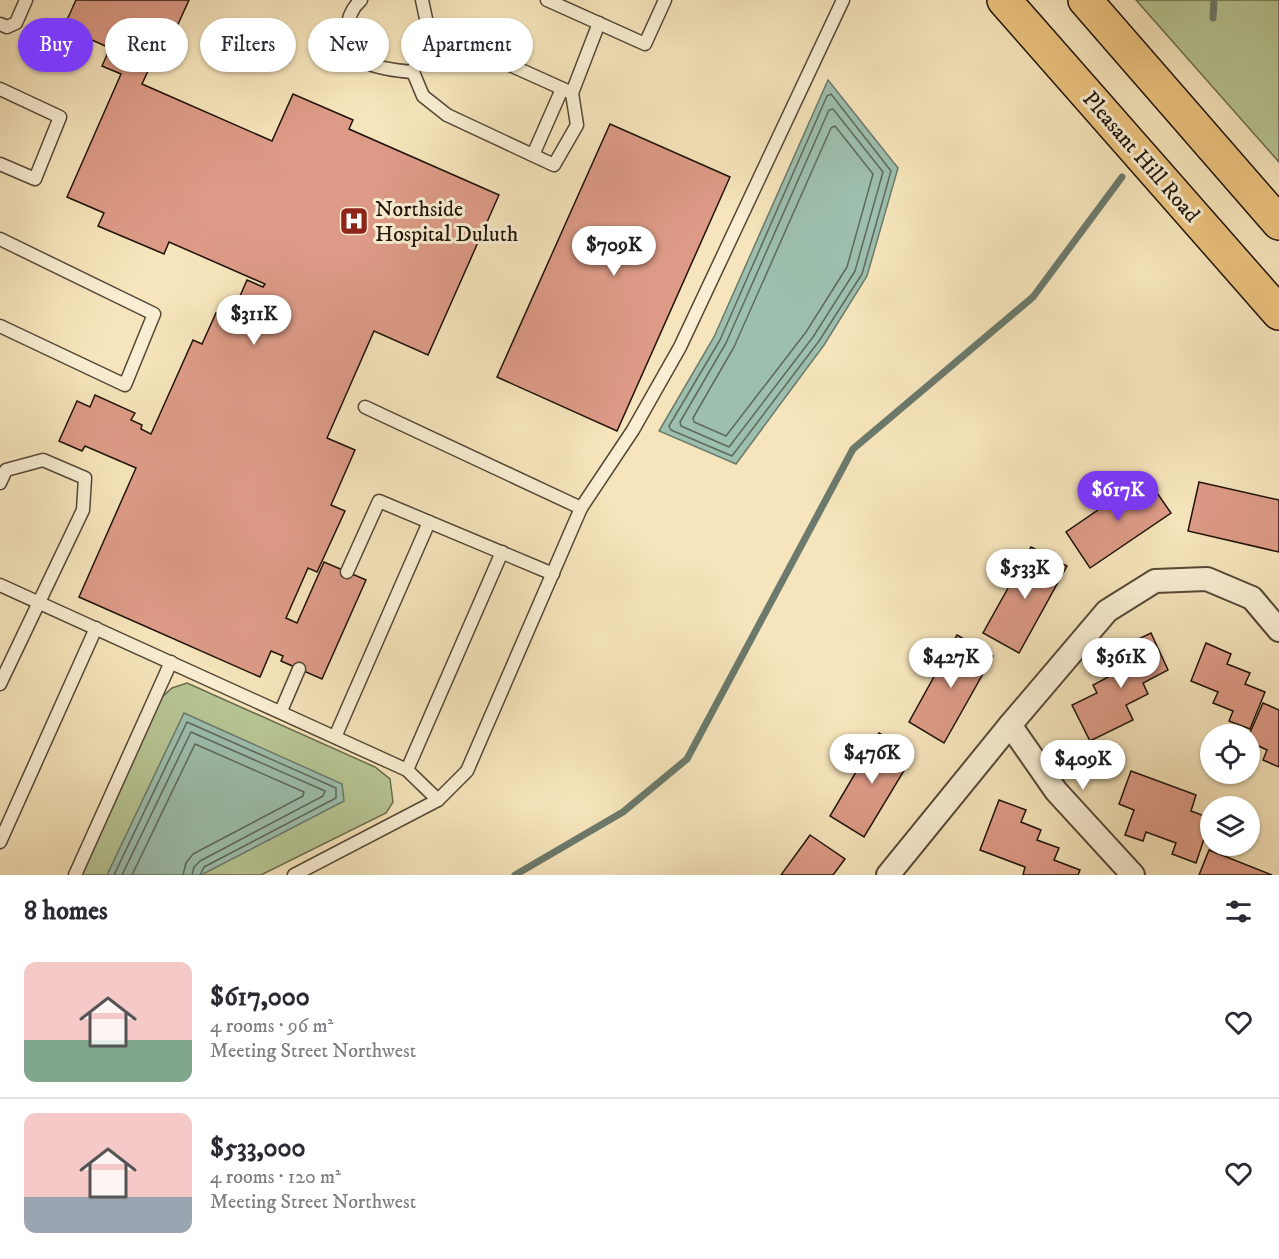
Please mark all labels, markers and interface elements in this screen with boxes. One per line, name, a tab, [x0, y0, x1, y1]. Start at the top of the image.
chip: Buy	[18, 18, 93, 72]
chip: Rent	[105, 18, 188, 72]
chip: Filters	[200, 18, 296, 72]
chip: New	[308, 18, 389, 72]
chip: Apartment	[401, 18, 533, 72]
street label: Pleasant Hill Road	[1077, 86, 1205, 228]
place label: Northside Hospital Duluth	[375, 196, 519, 248]
hospital icon: Northside Hospital Duluth	[338, 205, 370, 237]
pin: $709K	[572, 226, 656, 277]
text: $709K	[586, 233, 642, 258]
pin: $311K	[212, 295, 296, 346]
text: $311K	[230, 302, 278, 327]
pin: $617K	[1076, 471, 1160, 522]
text: $617K	[1091, 478, 1145, 503]
pin: $533K	[983, 549, 1067, 600]
text: $533K	[1000, 556, 1050, 581]
pin: $427K	[909, 638, 993, 689]
pin: $361K	[1079, 638, 1163, 689]
text: $427K	[923, 645, 979, 670]
text: $361K	[1096, 645, 1146, 670]
map controls	[1200, 724, 1260, 856]
button: locate	[1200, 724, 1260, 784]
pin: $476K	[830, 734, 914, 785]
pin: $409K	[1041, 740, 1125, 791]
text: $476K	[844, 741, 900, 766]
text: $409K	[1054, 747, 1112, 772]
button: layers	[1200, 796, 1260, 856]
text: 8 homes	[24, 895, 108, 928]
icon: filters	[1222, 895, 1255, 928]
text: $617,000	[210, 981, 310, 1014]
icon: home	[72, 986, 144, 1058]
icon: heart	[1222, 1006, 1255, 1039]
text: 4 rooms · 96 m²	[210, 1014, 333, 1039]
text: Meeting Street Northwest	[210, 1039, 416, 1064]
text: $533,000	[210, 1132, 305, 1165]
icon: home	[72, 1137, 144, 1209]
icon: heart	[1222, 1157, 1255, 1190]
text: 4 rooms · 120 m²	[210, 1165, 341, 1190]
text: Meeting Street Northwest	[210, 1190, 416, 1215]

